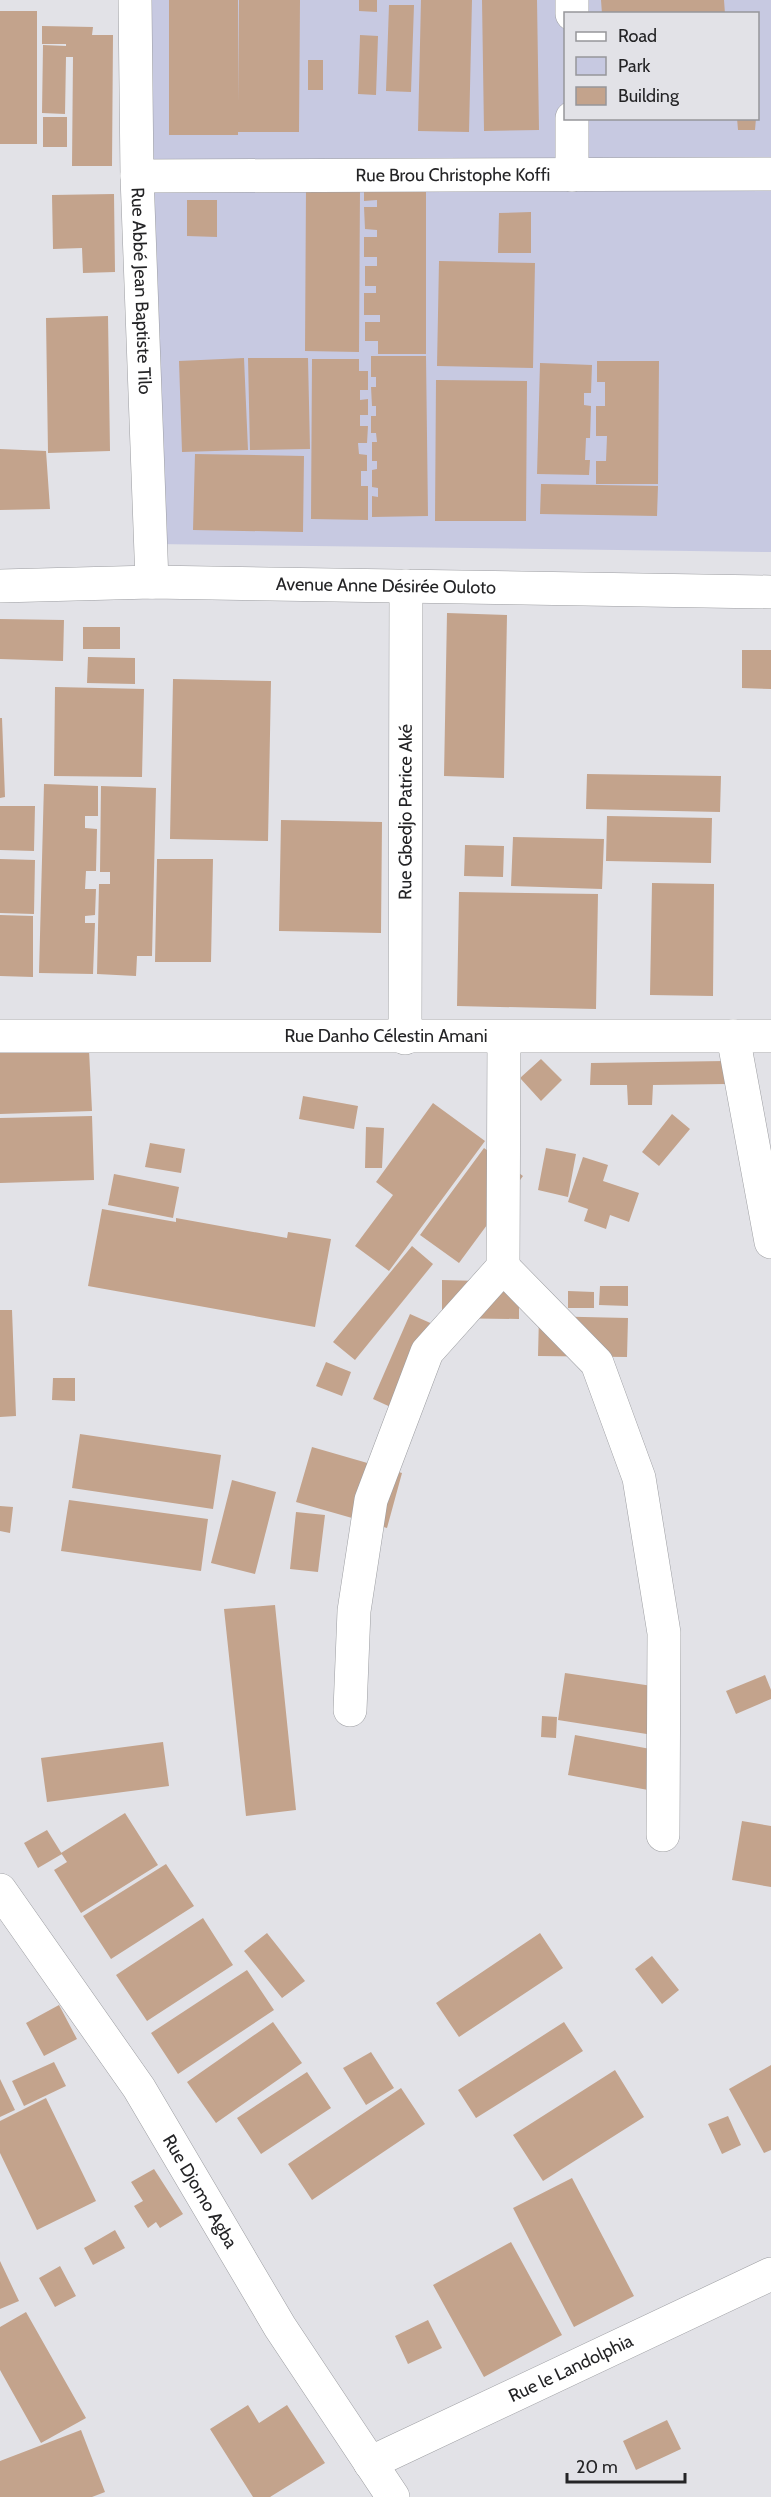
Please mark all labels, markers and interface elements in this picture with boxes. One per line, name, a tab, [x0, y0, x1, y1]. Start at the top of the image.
legend	[564, 12, 759, 120]
text: Road	[618, 25, 657, 47]
text: Park	[618, 55, 651, 77]
text: Building	[618, 85, 680, 107]
street label: Rue Brou Christophe Koffi	[356, 164, 550, 186]
street label: Rue Abbé Jean Baptiste Tilo	[126, 187, 156, 395]
street label: Avenue Anne Désirée Ouloto	[276, 573, 496, 599]
street label: Rue Gbedjo Patrice Aké	[394, 724, 417, 900]
street label: Rue Danho Célestin Amani	[284, 1025, 488, 1047]
street label: Rue Djomo Agba	[158, 2131, 242, 2253]
street label: Rue le Landolphia	[505, 2329, 637, 2407]
scale bar	[567, 2446, 686, 2484]
text: 20 m	[576, 2456, 618, 2478]

